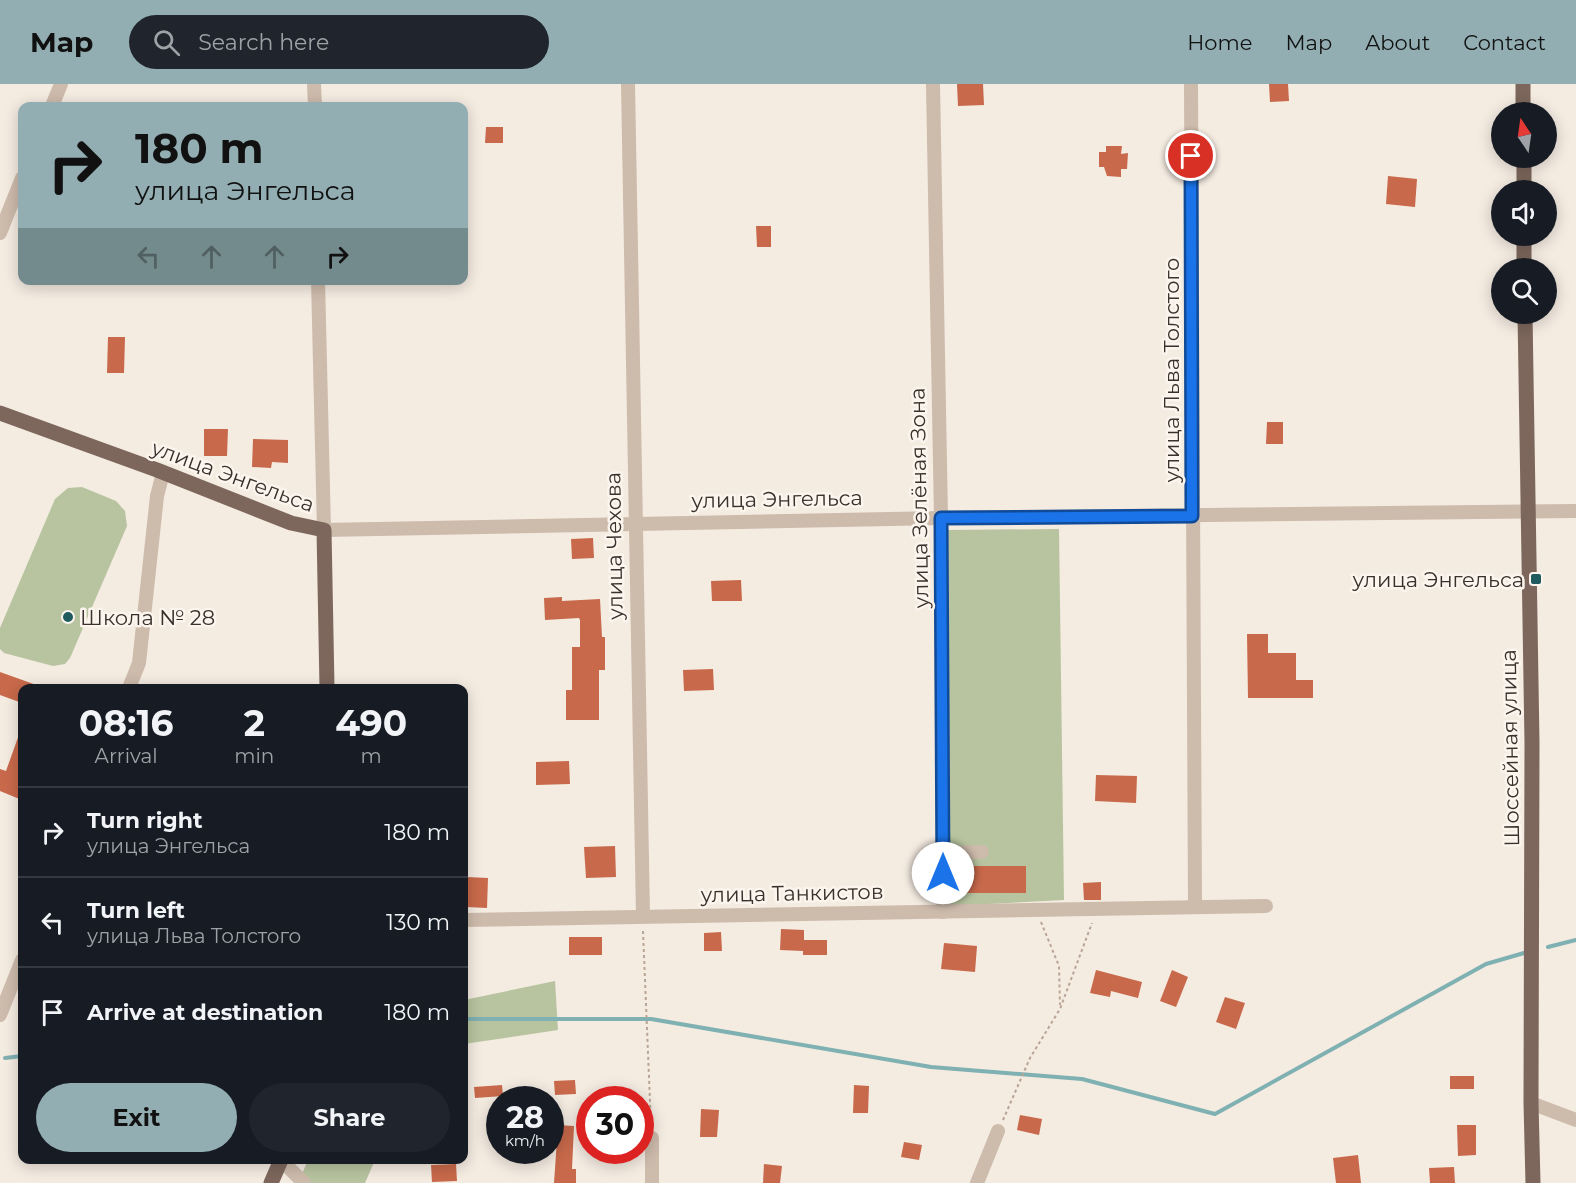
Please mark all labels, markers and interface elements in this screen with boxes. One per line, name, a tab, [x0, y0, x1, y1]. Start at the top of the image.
search box	[129, 15, 549, 69]
text: Map	[30, 25, 93, 59]
icon: search	[150, 26, 183, 59]
text: Search here	[198, 29, 329, 56]
text: Home	[1187, 30, 1252, 55]
text: Map	[1285, 30, 1332, 55]
text: About	[1365, 30, 1430, 55]
text: Contact	[1463, 30, 1546, 55]
north arrow	[1491, 102, 1557, 168]
map controls	[1491, 102, 1557, 324]
text: 180 m	[135, 122, 264, 174]
icon: right	[36, 126, 114, 204]
pin	[1165, 130, 1216, 181]
icon: arrive	[1174, 139, 1207, 172]
text: улица Энгельса	[135, 174, 355, 207]
button: sound	[1491, 180, 1557, 246]
icon: left	[132, 240, 165, 273]
icon: ahead	[195, 240, 228, 273]
icon: ahead	[258, 240, 291, 273]
icon: right	[321, 240, 354, 273]
street label: улица Льва Толстого	[1159, 258, 1184, 483]
button: search	[1491, 258, 1557, 324]
street label: улица Зелёная Зона	[905, 388, 933, 609]
street label: улица Энгельса	[147, 435, 318, 517]
street label: улица Чехова	[600, 472, 628, 621]
street label: улица Энгельса	[690, 485, 863, 513]
place label: улица Энгельса	[1352, 567, 1524, 592]
marker: улица Энгельса	[1529, 572, 1543, 586]
place label: Школа № 28	[80, 605, 215, 630]
marker: Школа № 28	[61, 610, 75, 624]
street label: Шоссейная улица	[1496, 649, 1524, 847]
text: 08:16	[79, 701, 173, 745]
text: 2	[244, 701, 265, 745]
text: 490	[335, 701, 407, 745]
text: Arrival	[95, 744, 158, 768]
text: min	[234, 744, 274, 768]
text: m	[361, 744, 382, 768]
text: Turn right	[87, 807, 202, 834]
icon: right	[36, 816, 69, 849]
text: 180 m	[384, 819, 450, 846]
text: улица Энгельса	[87, 834, 250, 858]
position arrow	[911, 841, 975, 905]
street label: улица Танкистов	[699, 879, 884, 907]
text: Turn left	[87, 897, 185, 924]
icon: left	[36, 906, 69, 939]
text: 130 m	[386, 909, 450, 936]
text: улица Льва Толстого	[87, 924, 301, 948]
icon: arrive	[36, 996, 69, 1029]
text: Arrive at destination	[87, 999, 323, 1026]
text: 180 m	[384, 999, 450, 1026]
button: Exit	[36, 1083, 237, 1152]
button: Share	[249, 1083, 450, 1152]
speed limit sign: 30	[576, 1086, 654, 1164]
text: 28	[506, 1099, 544, 1136]
text: km/h	[505, 1131, 545, 1150]

